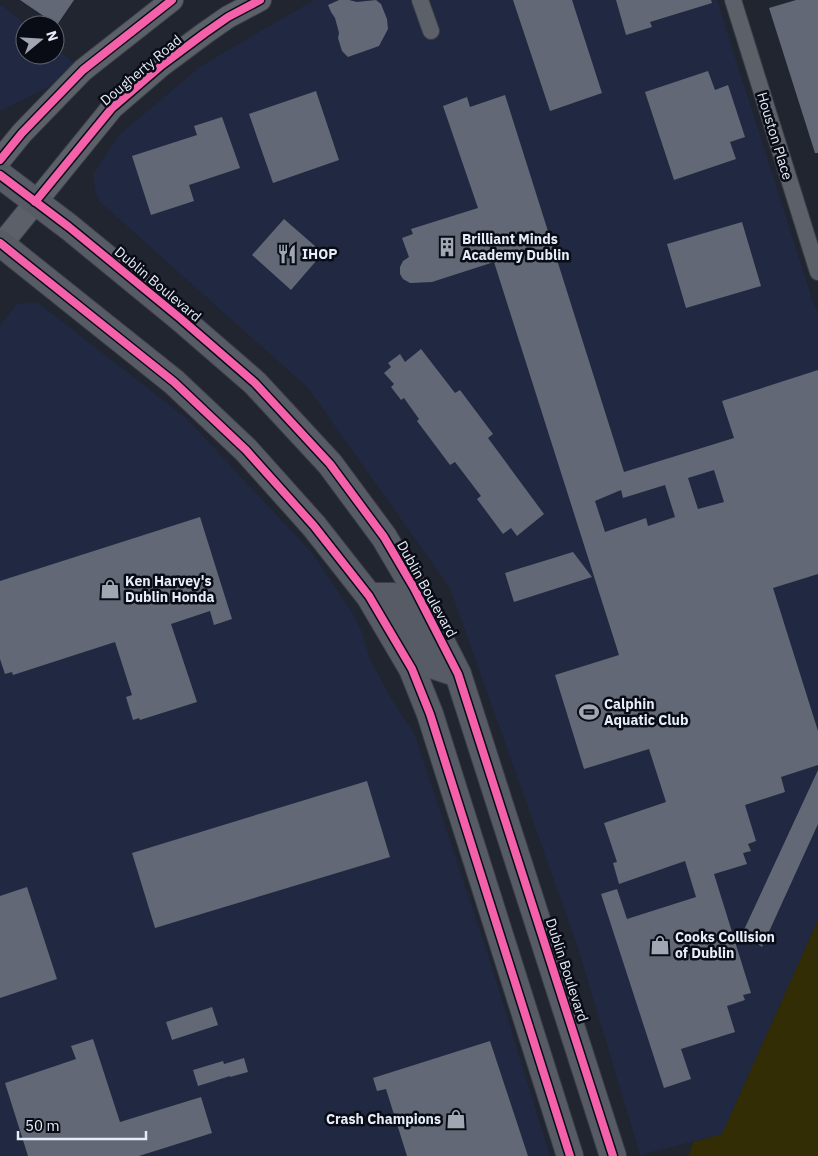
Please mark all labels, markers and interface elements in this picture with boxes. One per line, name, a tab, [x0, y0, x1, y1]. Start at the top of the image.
north arrow	[15, 15, 65, 65]
text: N	[42, 28, 62, 44]
street label: Dougherty Road	[97, 31, 185, 109]
street label: Houston Place	[753, 90, 797, 182]
place label: Brilliant Minds Academy Dublin	[462, 230, 570, 264]
building icon: Brilliant Minds Academy Dublin	[436, 236, 458, 258]
street label: Dublin Boulevard	[111, 242, 205, 326]
restaurant icon: IHOP	[276, 243, 298, 265]
place label: IHOP	[302, 245, 337, 263]
street label: Dublin Boulevard	[393, 538, 461, 640]
place label: Ken Harvey's Dublin Honda	[125, 572, 214, 606]
shop icon: Ken Harvey's Dublin Honda	[99, 578, 121, 600]
place label: Calphin Aquatic Club	[604, 695, 688, 729]
sports icon: Calphin Aquatic Club	[578, 701, 600, 723]
street label: Dublin Boulevard	[542, 916, 592, 1024]
place label: Cooks Collision of Dublin	[675, 928, 775, 962]
shop icon: Cooks Collision of Dublin	[649, 934, 671, 956]
scale bar	[18, 1108, 145, 1140]
shop icon: Crash Champions	[445, 1108, 467, 1130]
place label: Crash Champions	[326, 1110, 441, 1128]
text: 50 m	[25, 1116, 60, 1135]

